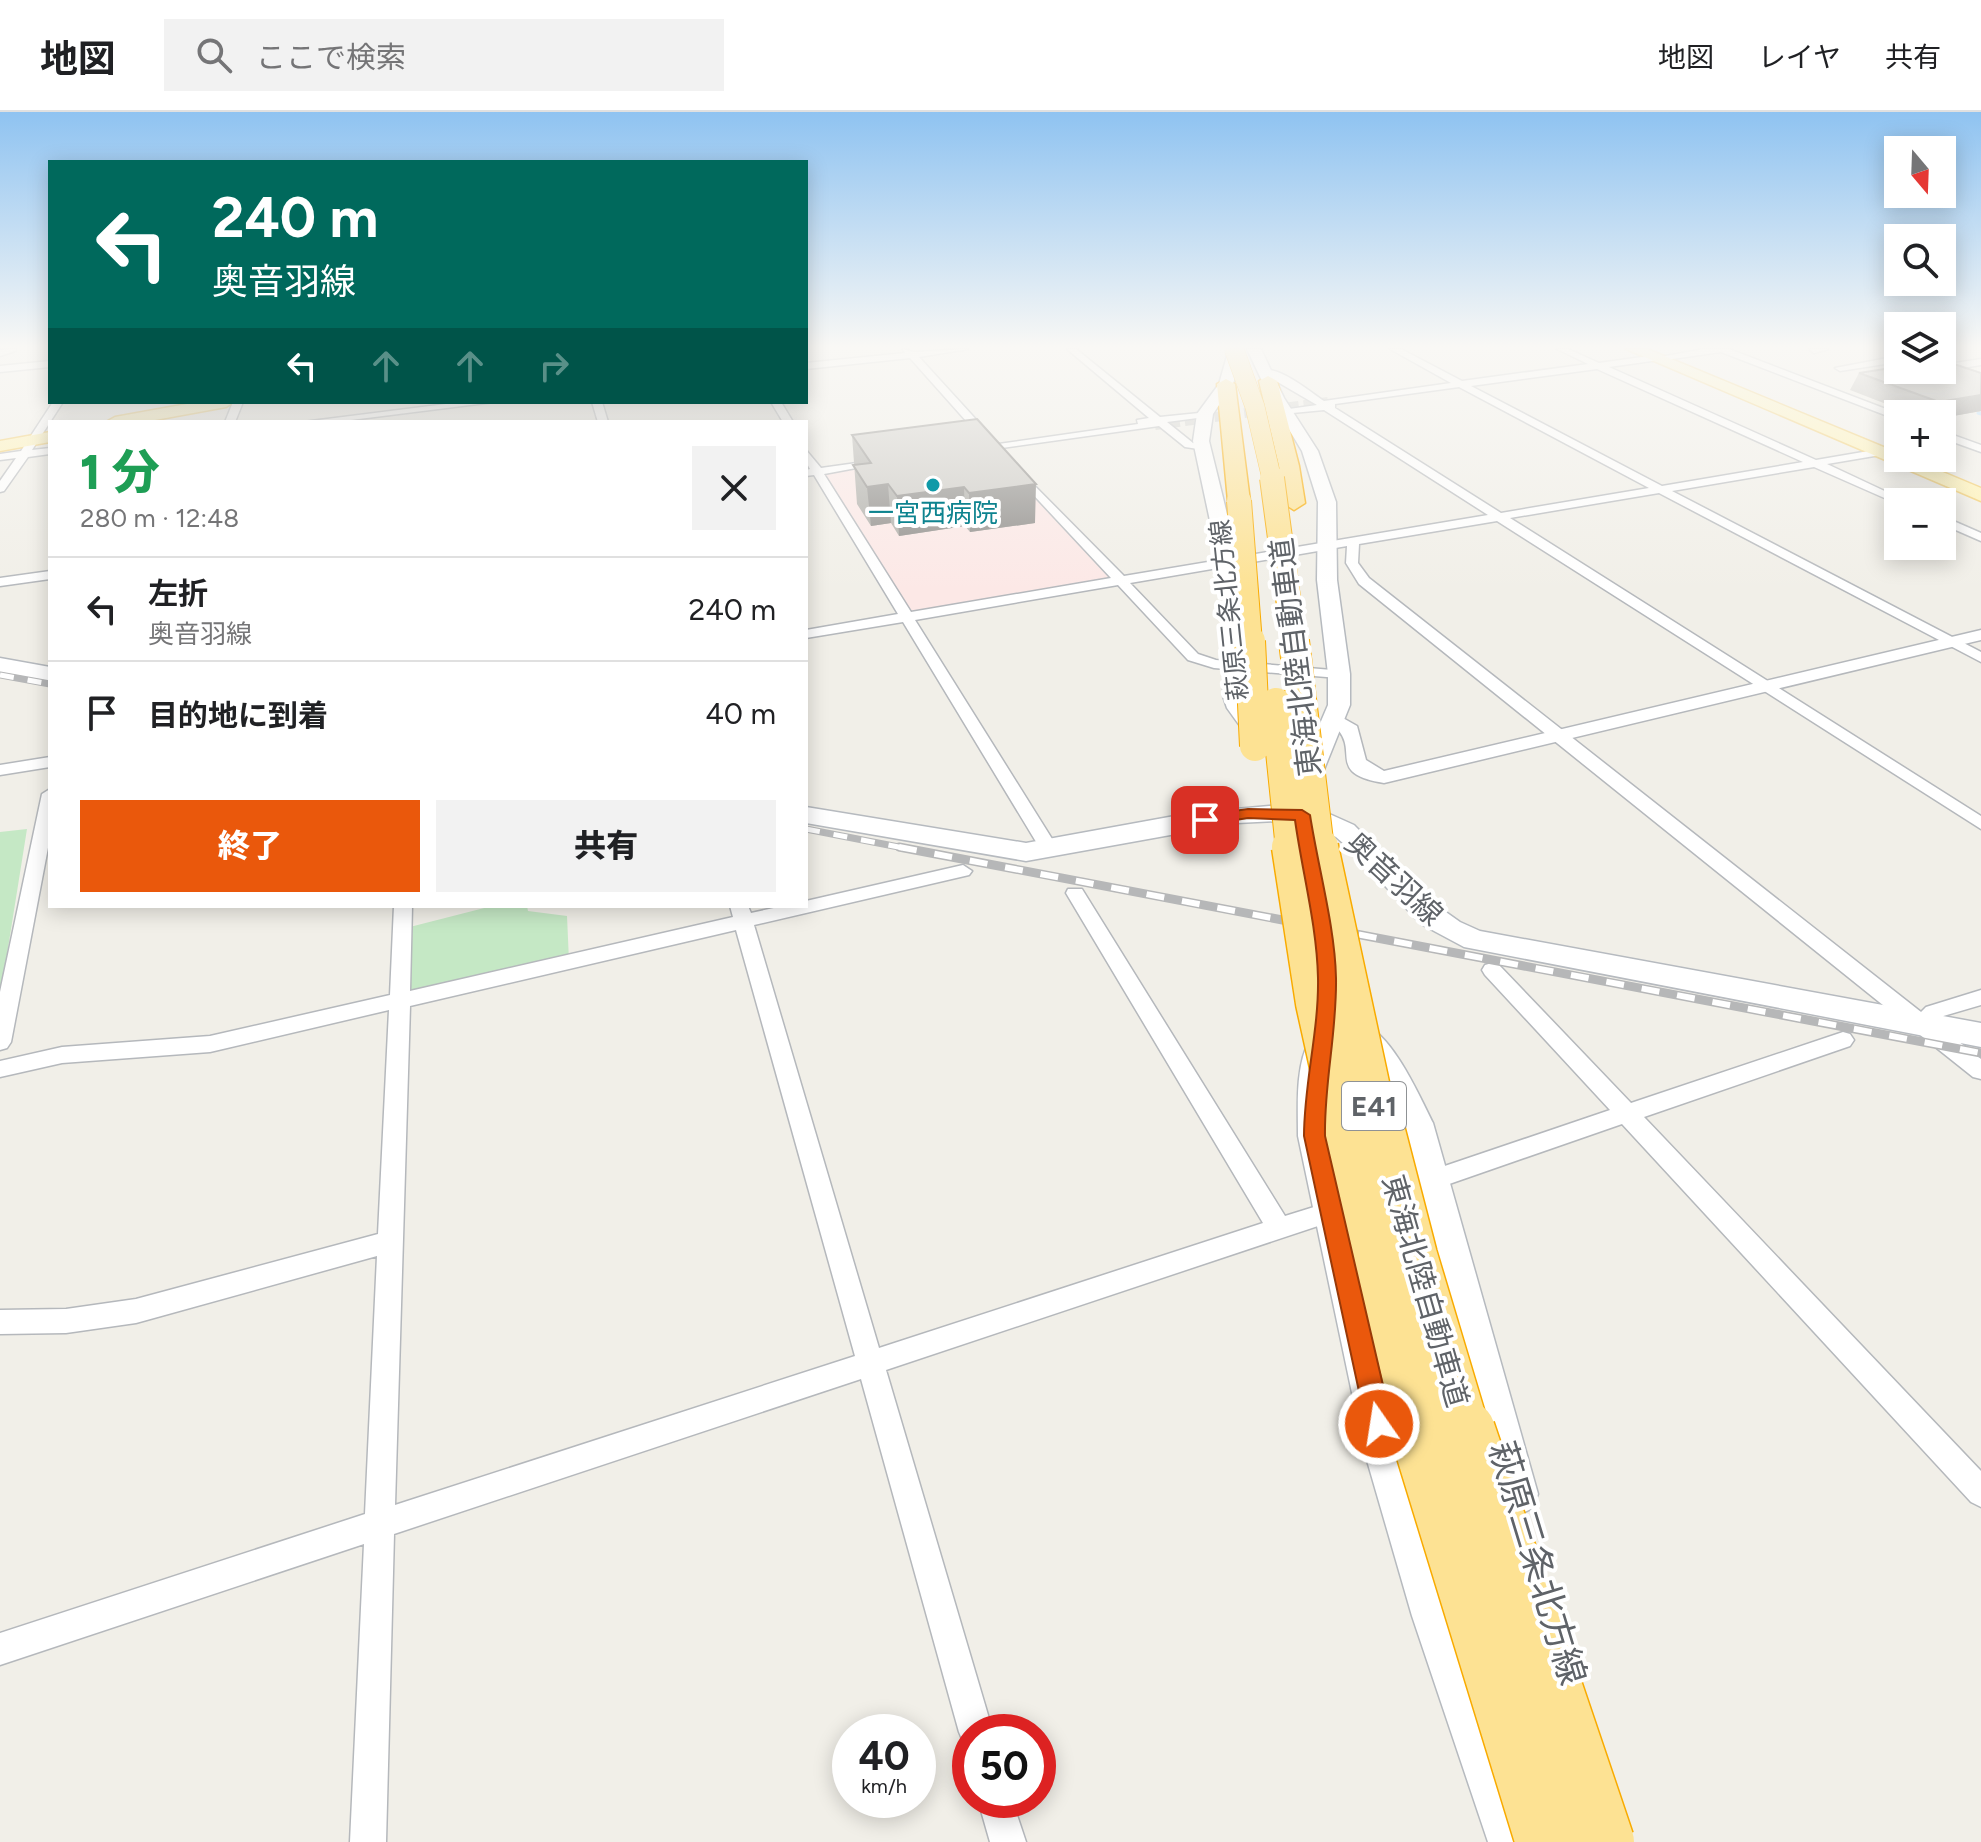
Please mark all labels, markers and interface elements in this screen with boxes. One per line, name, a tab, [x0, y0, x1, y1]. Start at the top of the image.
search box	[164, 19, 724, 91]
icon: search	[192, 33, 236, 77]
text: 地図	[40, 36, 116, 82]
text: ここで検索	[256, 39, 406, 76]
text: 地図	[1658, 40, 1714, 74]
text: レイヤ	[1758, 40, 1841, 74]
text: 共有	[1885, 40, 1941, 74]
north arrow	[1884, 136, 1956, 208]
map controls	[1884, 136, 1956, 560]
text: 240 m	[212, 184, 378, 251]
icon: left	[80, 192, 184, 296]
button: search	[1884, 224, 1956, 296]
text: 奥音羽線	[212, 260, 356, 303]
button: layers	[1884, 312, 1956, 384]
icon: left	[280, 344, 324, 388]
icon: ahead	[364, 344, 408, 388]
icon: ahead	[448, 344, 492, 388]
icon: right	[532, 344, 576, 388]
button: +	[1884, 400, 1956, 472]
text: 1 分	[80, 443, 160, 501]
button: close	[692, 446, 776, 530]
marker: 一宮西病院	[924, 476, 942, 494]
button: −	[1884, 488, 1956, 560]
place label: 一宮西病院	[868, 497, 998, 529]
text: 280 m · 12:48	[80, 502, 239, 534]
street label: 萩原三条北方線	[1204, 518, 1254, 702]
street label: 東海北陸自動車道	[1263, 536, 1328, 778]
text: 左折	[148, 575, 208, 612]
icon: left	[80, 587, 124, 631]
text: 240 m	[688, 591, 776, 628]
text: 奥音羽線	[148, 618, 252, 650]
icon: arrive	[80, 691, 124, 735]
text: 40 m	[705, 695, 776, 732]
text: 目的地に到着	[148, 697, 328, 734]
pin	[1171, 786, 1239, 854]
icon: arrive	[1183, 798, 1227, 842]
button: 終了	[80, 800, 420, 892]
button: 共有	[436, 800, 776, 892]
street label: 奥音羽線	[1338, 824, 1451, 933]
road number: E41	[1342, 1082, 1406, 1130]
street label: 東海北陸自動車道	[1375, 1170, 1476, 1411]
position arrow	[1337, 1382, 1421, 1466]
street label: 萩原三条北方線	[1480, 1436, 1595, 1690]
speed limit sign: 50	[952, 1714, 1056, 1818]
text: 40	[858, 1732, 910, 1780]
text: km/h	[861, 1774, 907, 1798]

